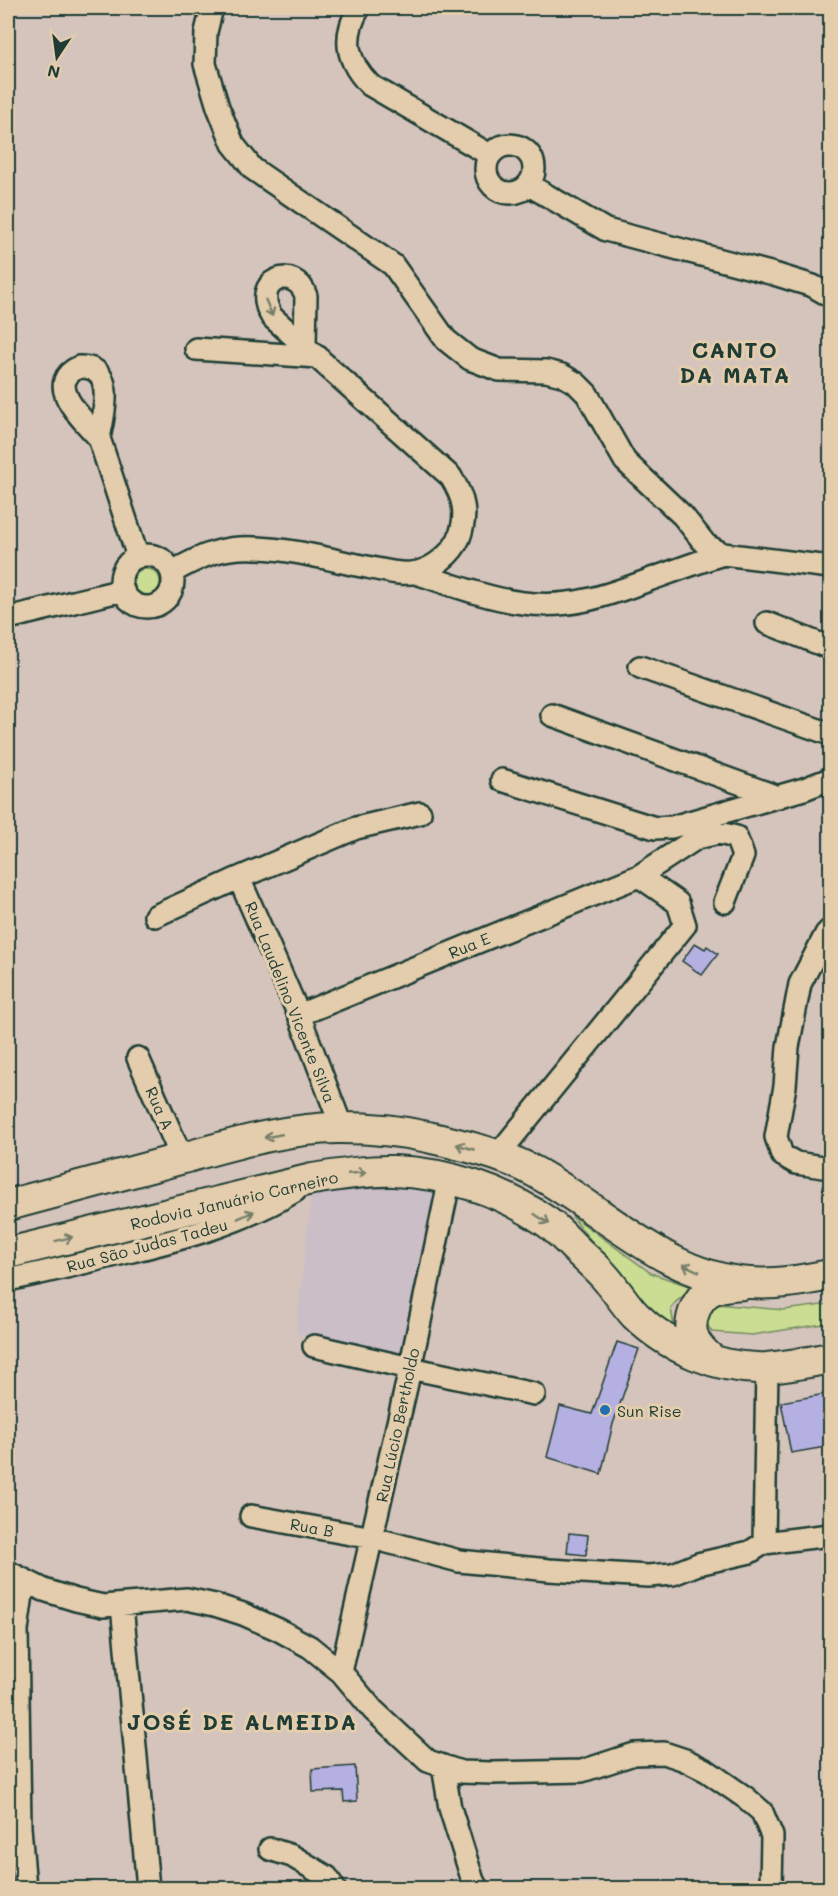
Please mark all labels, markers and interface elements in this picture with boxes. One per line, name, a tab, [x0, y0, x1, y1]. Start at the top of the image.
north arrow	[27, 27, 87, 87]
text: N	[45, 61, 62, 84]
one-way arrow	[264, 298, 275, 316]
district label: CANTO DA MATA	[680, 335, 791, 389]
street label: Rua Laudelino Vicente Silva	[241, 898, 341, 1106]
street label: Rua E	[445, 927, 493, 963]
street label: Rua A	[141, 1083, 179, 1133]
one-way arrow	[263, 1131, 283, 1142]
one-way arrow	[456, 1140, 475, 1152]
street label: Rodovia Januário Carneiro	[128, 1166, 340, 1234]
one-way arrow	[346, 1167, 366, 1178]
one-way arrow	[237, 1209, 255, 1221]
street label: Rua São Judas Tadeu	[64, 1213, 230, 1277]
one-way arrow	[533, 1214, 550, 1226]
one-way arrow	[55, 1233, 74, 1245]
one-way arrow	[682, 1262, 700, 1273]
street label: Rua Lúcio Bertholdo	[370, 1346, 424, 1504]
place label: Sun Rise	[617, 1400, 682, 1421]
marker: Sun Rise	[598, 1403, 612, 1417]
street label: Rua B	[288, 1513, 336, 1541]
district label: JOSÉ DE ALMEIDA	[127, 1707, 357, 1736]

